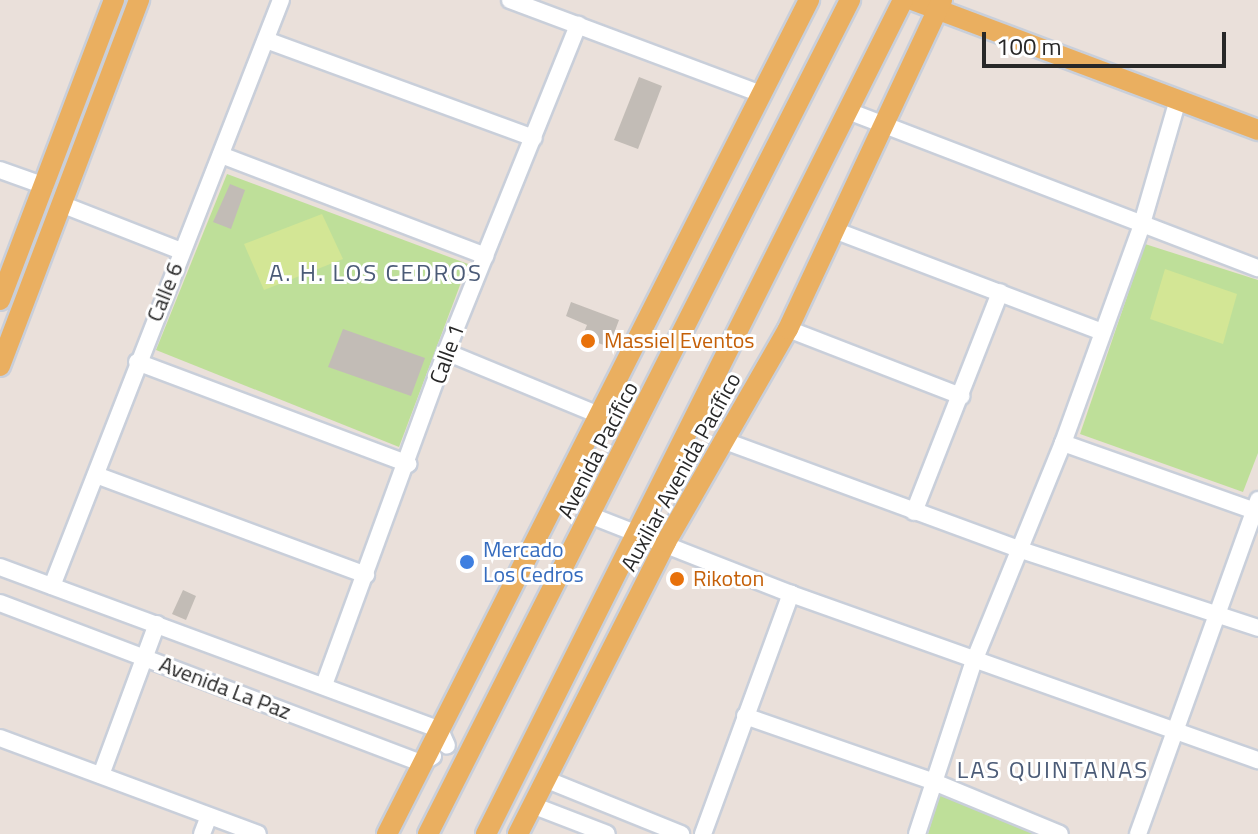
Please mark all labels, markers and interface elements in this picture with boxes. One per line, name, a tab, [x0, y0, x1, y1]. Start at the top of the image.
scale bar	[986, 16, 1230, 66]
text: 100 m	[996, 28, 1062, 64]
street label: Calle 6	[141, 259, 189, 325]
district label: A. H. LOS CEDROS	[269, 259, 483, 287]
street label: Calle 1	[424, 321, 470, 387]
place label: Massiel Eventos	[604, 328, 755, 354]
marker: Massiel Eventos	[579, 332, 597, 350]
street label: Auxiliar Avenida Pacífico	[615, 368, 747, 576]
street label: Avenida Pacífico	[552, 377, 644, 523]
place label: Mercado Los Cedros	[483, 536, 584, 588]
marker: Mercado Los Cedros	[458, 553, 476, 571]
place label: Rikoton	[693, 566, 764, 592]
marker: Rikoton	[668, 570, 686, 588]
street label: Avenida La Paz	[156, 651, 294, 725]
district label: LAS QUINTANAS	[957, 756, 1149, 784]

